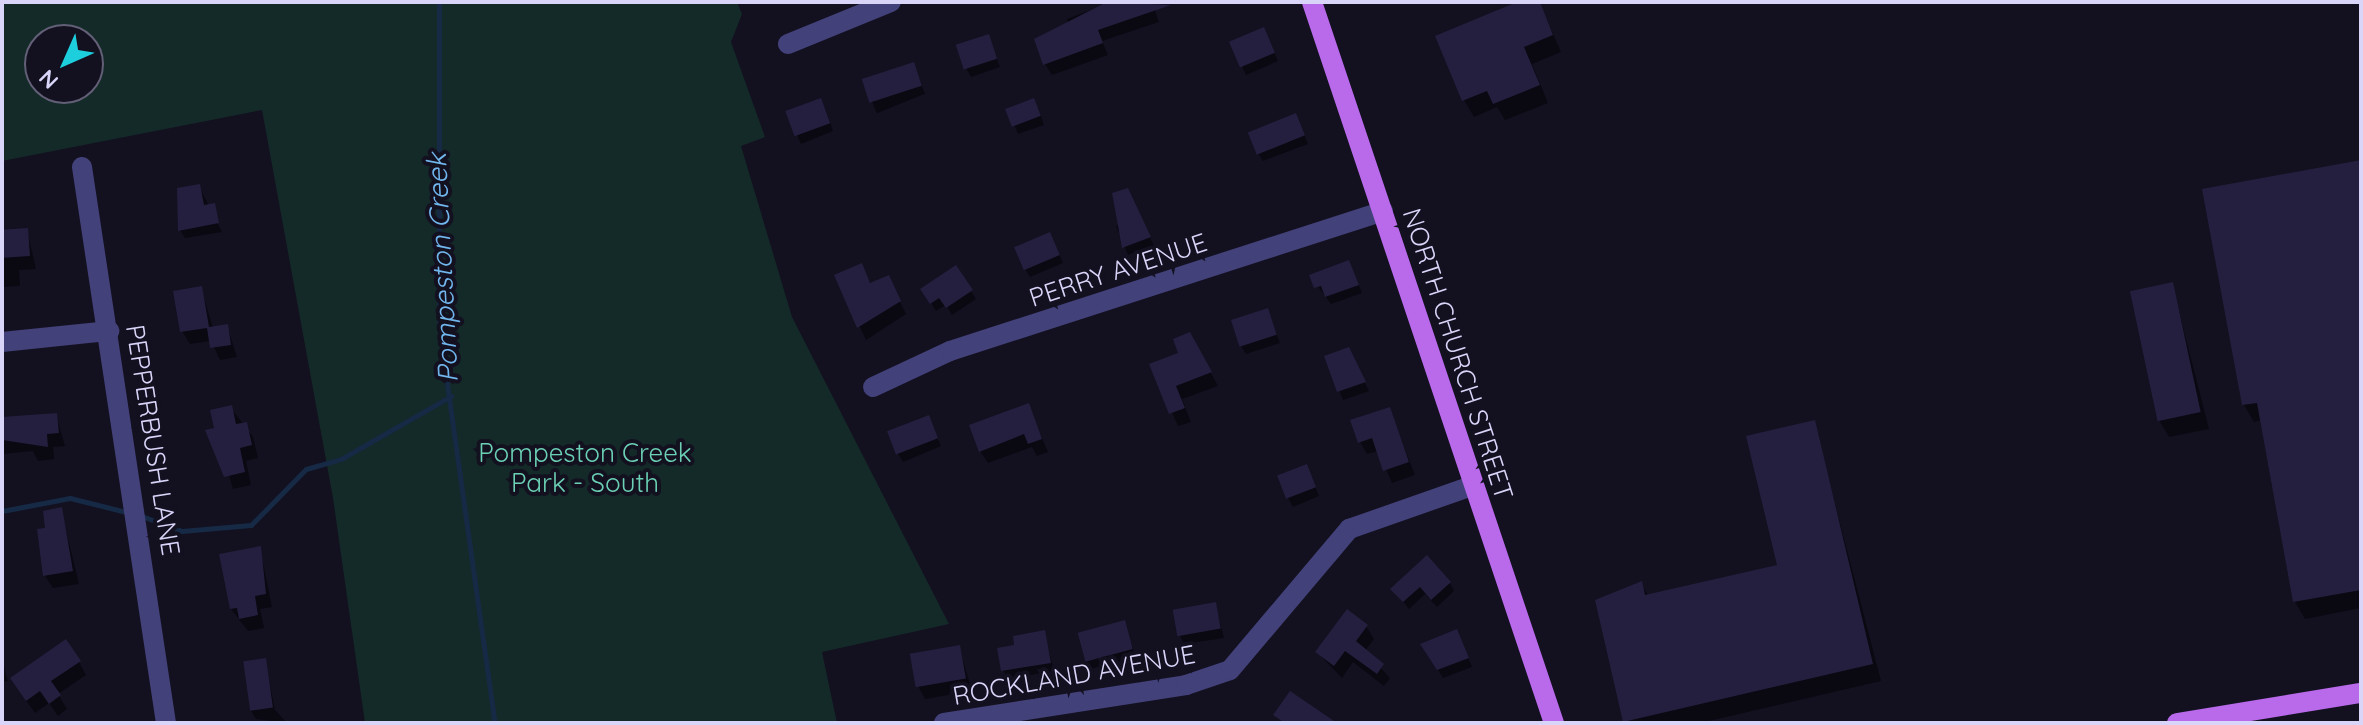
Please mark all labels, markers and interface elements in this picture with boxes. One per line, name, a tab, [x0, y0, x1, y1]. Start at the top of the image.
north arrow	[24, 24, 104, 104]
text: N	[33, 64, 64, 95]
water label: Pompeston Creek	[419, 152, 465, 384]
street label: NORTH CHURCH STREET	[1396, 204, 1520, 504]
street label: PERRY AVENUE	[1025, 227, 1211, 313]
street label: PEPPERBUSH LANE	[119, 322, 187, 558]
park label: Pompeston Creek Park - South	[478, 437, 692, 498]
street label: ROCKLAND AVENUE	[950, 638, 1198, 712]

